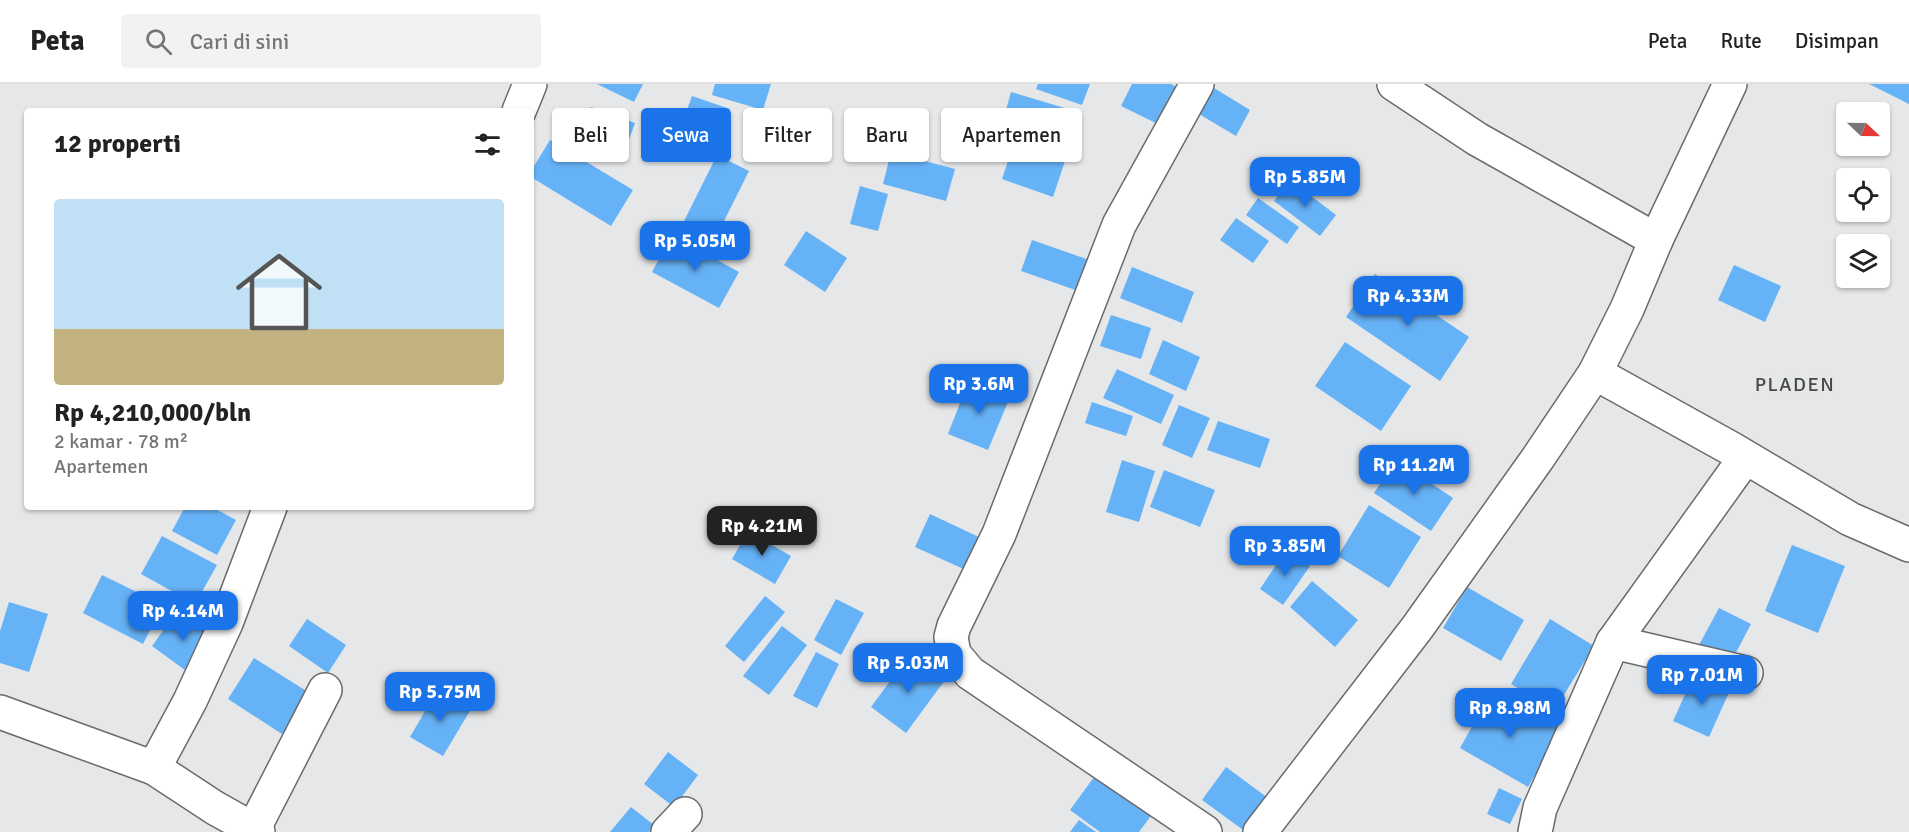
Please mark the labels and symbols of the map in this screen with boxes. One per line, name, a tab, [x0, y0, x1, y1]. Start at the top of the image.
north arrow	[1836, 102, 1890, 156]
pin: Rp 5.85M	[1243, 157, 1367, 208]
pin: Rp 5.05M	[633, 221, 757, 272]
pin: Rp 4.33M	[1346, 276, 1470, 327]
pin: Rp 3.6M	[924, 364, 1034, 415]
district label: PLADEN	[1755, 372, 1835, 397]
pin: Rp 11.2M	[1352, 445, 1476, 496]
pin: Rp 4.21M	[700, 506, 824, 557]
pin: Rp 3.85M	[1223, 526, 1347, 577]
pin: Rp 4.14M	[121, 591, 245, 642]
pin: Rp 5.03M	[846, 643, 970, 694]
pin: Rp 7.01M	[1640, 655, 1764, 706]
pin: Rp 5.75M	[378, 672, 502, 723]
pin: Rp 8.98M	[1448, 688, 1572, 739]

